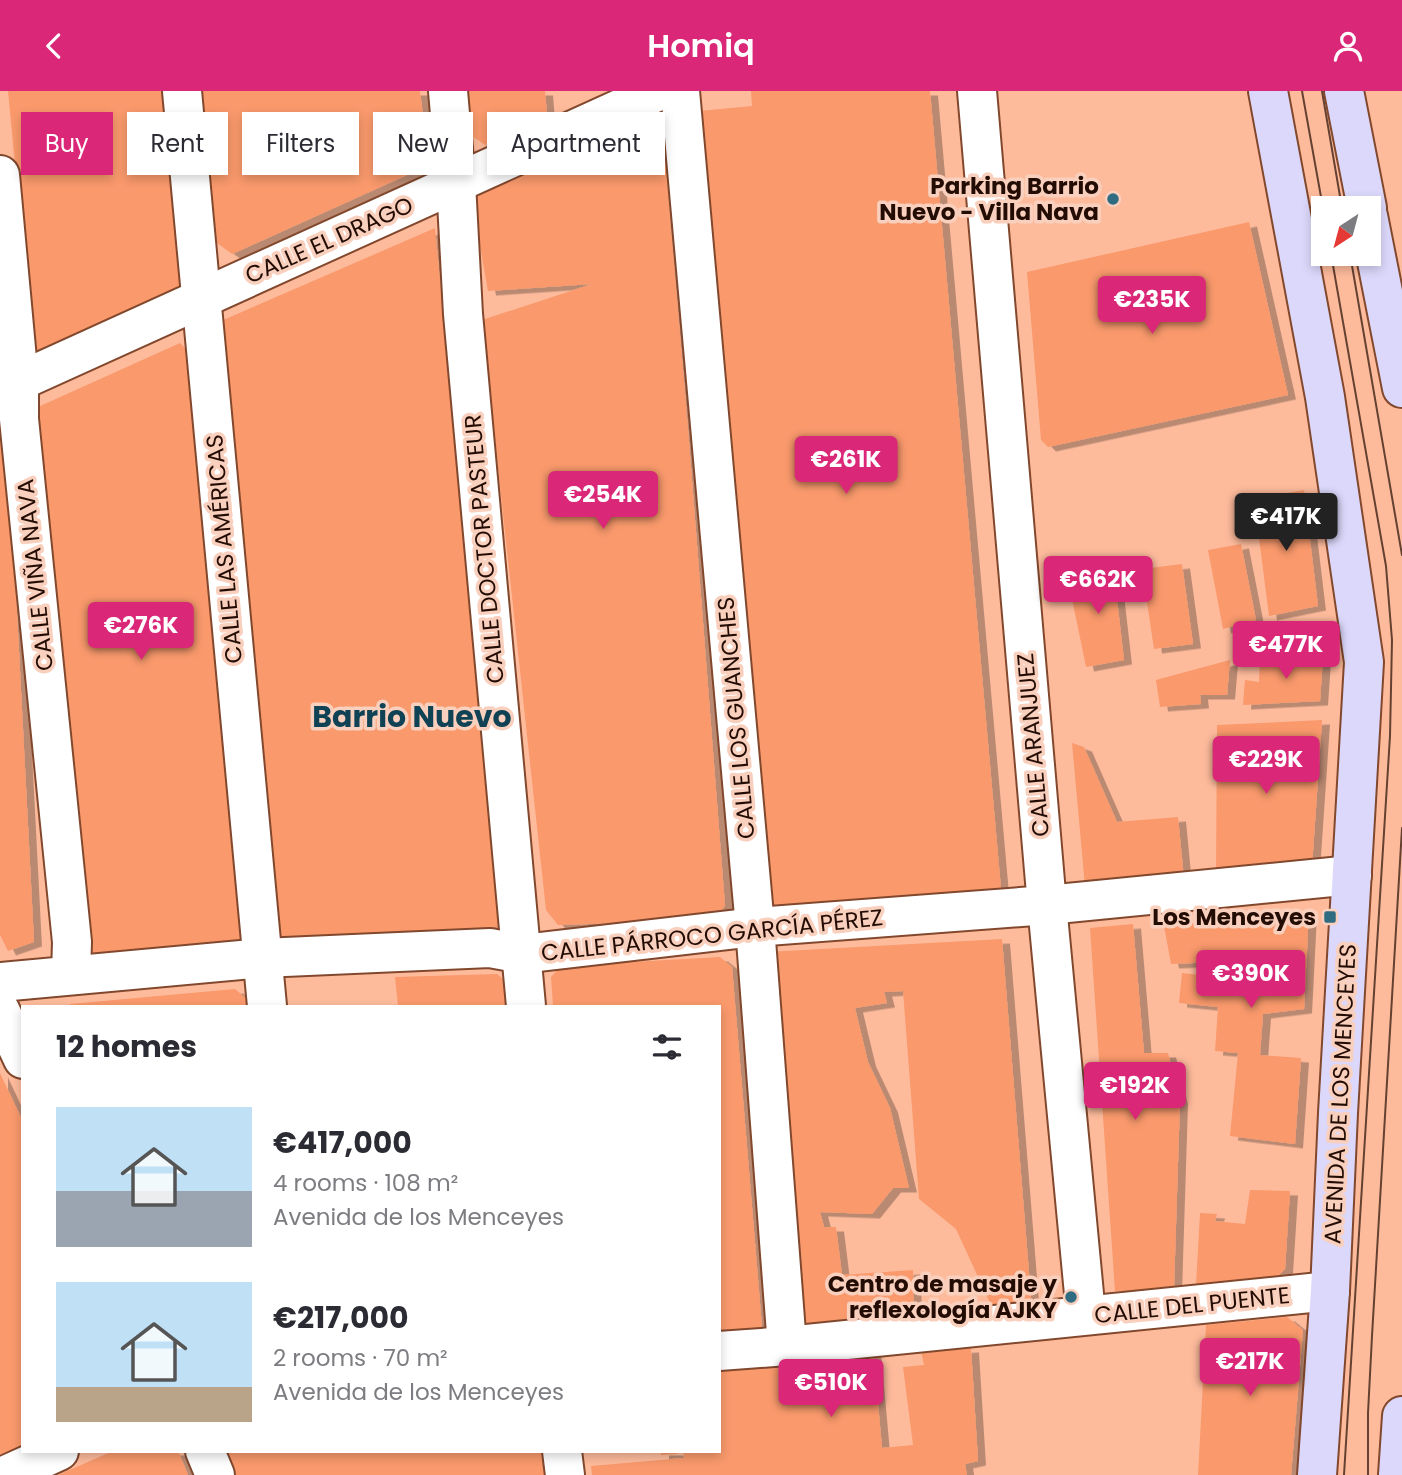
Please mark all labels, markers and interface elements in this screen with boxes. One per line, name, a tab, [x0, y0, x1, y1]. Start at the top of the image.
text: Homiq	[647, 23, 755, 68]
icon: back	[35, 27, 73, 65]
icon: person	[1329, 27, 1367, 65]
chip: Buy	[21, 112, 113, 175]
chip: Rent	[127, 112, 228, 175]
chip: Filters	[242, 112, 359, 175]
chip: New	[373, 112, 473, 175]
chip: Apartment	[487, 112, 665, 175]
place label: Parking Barrio Nuevo - Villa Nava	[879, 170, 1099, 228]
street label: CALLE EL DRAGO	[240, 189, 418, 291]
marker: Parking Barrio Nuevo - Villa Nava	[1105, 191, 1121, 207]
north arrow	[1311, 196, 1381, 266]
map controls	[1311, 196, 1381, 266]
pin: €235K	[1103, 277, 1201, 336]
text: €235K	[1114, 283, 1190, 315]
street label: CALLE DOCTOR PASTEUR	[456, 413, 512, 685]
street label: CALLE LAS AMÉRICAS	[198, 433, 250, 665]
pin: €261K	[797, 437, 895, 496]
text: €261K	[811, 443, 881, 475]
pin: €254K	[554, 471, 652, 531]
street label: CALLE VIÑA NAVA	[9, 477, 61, 673]
text: €254K	[564, 478, 642, 510]
pin: €417K	[1237, 493, 1335, 553]
text: €417K	[1251, 500, 1321, 532]
pin: €662K	[1049, 557, 1147, 616]
text: €662K	[1060, 563, 1136, 595]
street label: CALLE LOS GUANCHES	[709, 596, 763, 840]
pin: €276K	[92, 603, 190, 662]
text: €276K	[104, 609, 178, 641]
pin: €477K	[1237, 621, 1335, 681]
text: €477K	[1249, 628, 1323, 660]
street label: CALLE ARANJUEZ	[1009, 652, 1057, 838]
district label: Barrio Nuevo	[312, 695, 512, 738]
pin: €229K	[1217, 737, 1315, 796]
text: €229K	[1229, 743, 1303, 775]
street label: CALLE PÁRROCO GARCÍA PÉREZ	[539, 901, 885, 969]
place label: Los Menceyes	[1152, 901, 1316, 933]
marker: Los Menceyes	[1322, 909, 1338, 925]
street label: AVENIDA DE LOS MENCEYES	[1316, 943, 1364, 1245]
pin: €390K	[1202, 951, 1300, 1010]
text: €390K	[1212, 957, 1290, 989]
text: 12 homes	[56, 1025, 197, 1068]
icon: filters	[648, 1028, 686, 1066]
pin: €192K	[1086, 1063, 1184, 1122]
text: €192K	[1100, 1069, 1170, 1101]
text: €417,000	[273, 1121, 412, 1164]
icon: home	[112, 1135, 196, 1219]
text: 4 rooms · 108 m²	[273, 1167, 458, 1199]
text: Avenida de los Menceyes	[273, 1201, 564, 1233]
place label: Centro de masaje y reflexología AJKY	[828, 1268, 1058, 1326]
street label: CALLE DEL PUENTE	[1093, 1279, 1291, 1331]
marker: Centro de masaje y reflexología AJKY	[1063, 1289, 1079, 1305]
text: €217,000	[273, 1296, 409, 1339]
icon: home	[112, 1310, 196, 1394]
pin: €217K	[1201, 1339, 1299, 1398]
text: 2 rooms · 70 m²	[273, 1342, 448, 1374]
text: €217K	[1216, 1345, 1284, 1377]
pin: €510K	[782, 1359, 880, 1419]
text: €510K	[795, 1366, 867, 1398]
text: Avenida de los Menceyes	[273, 1376, 564, 1408]

